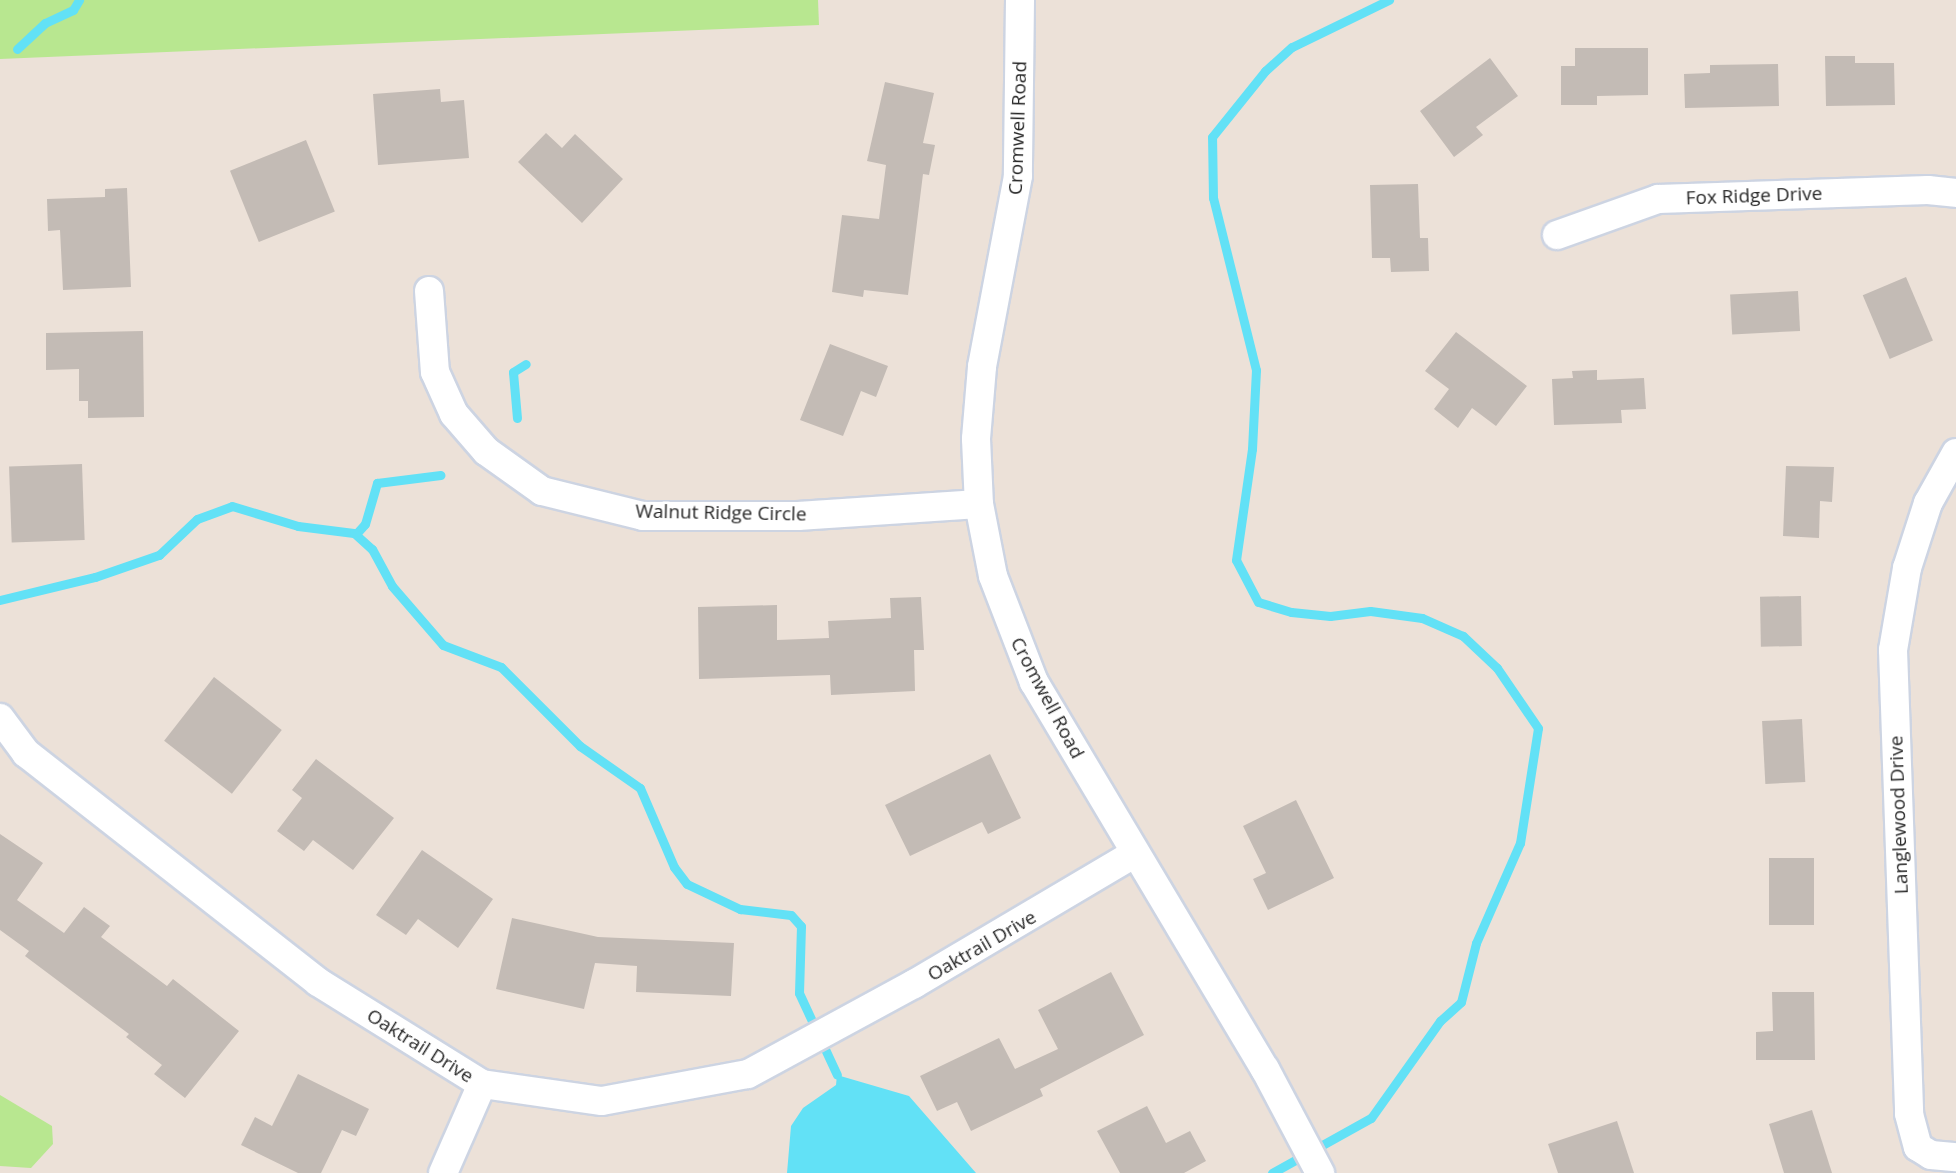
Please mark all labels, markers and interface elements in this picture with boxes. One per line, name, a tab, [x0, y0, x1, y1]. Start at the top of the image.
street label: Cromwell Road	[1004, 61, 1032, 195]
street label: Fox Ridge Drive	[1685, 182, 1823, 210]
street label: Walnut Ridge Circle	[635, 500, 807, 526]
street label: Cromwell Road	[1005, 633, 1089, 763]
street label: Langlewood Drive	[1885, 735, 1913, 895]
street label: Oaktrail Drive	[924, 906, 1040, 986]
street label: Oaktrail Drive	[362, 1004, 478, 1088]

